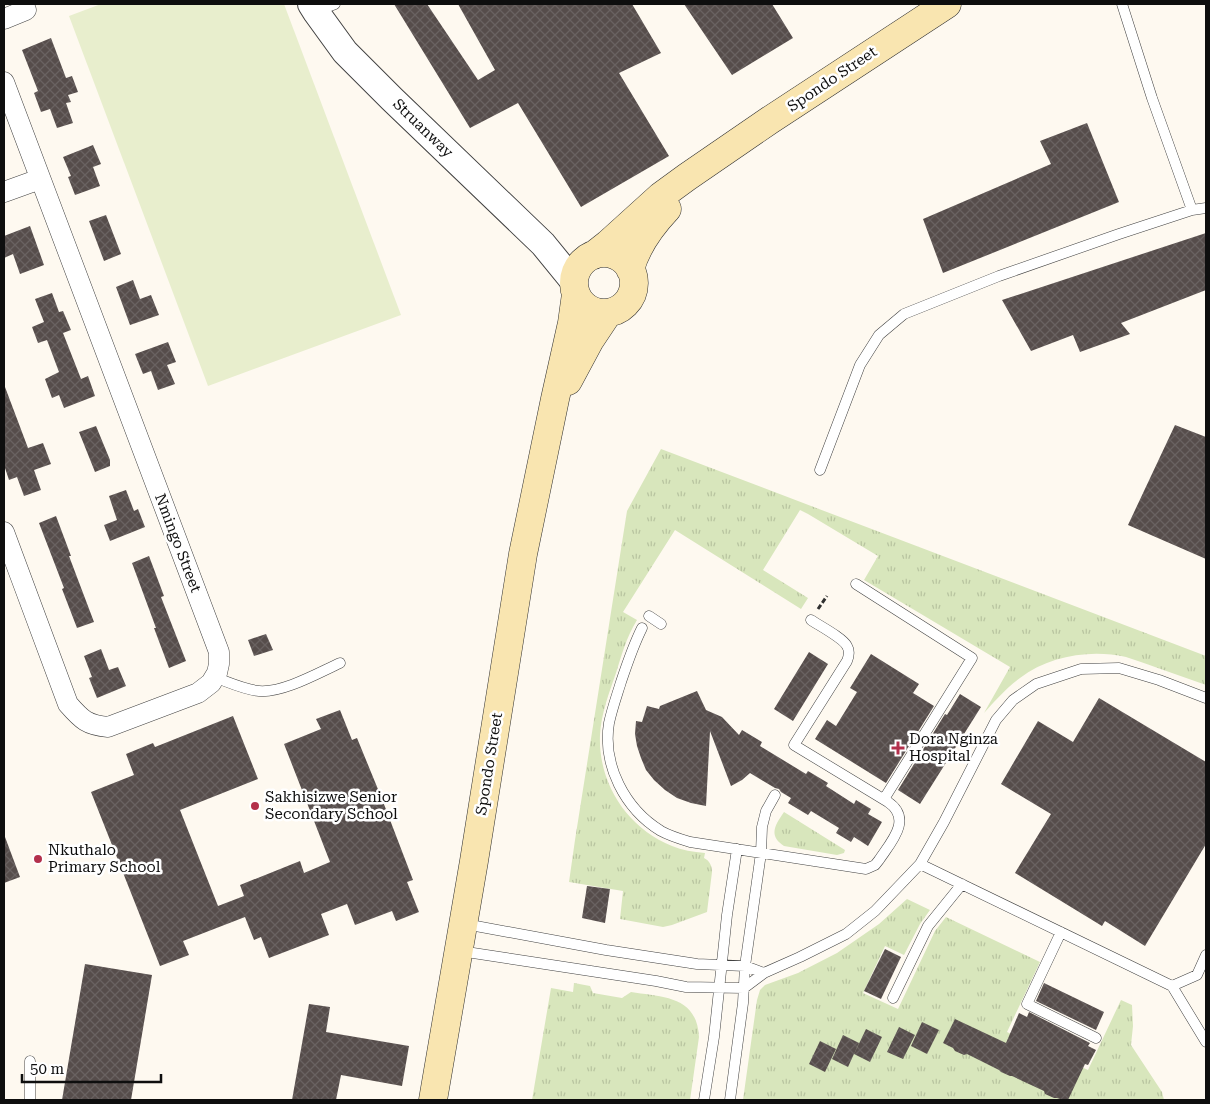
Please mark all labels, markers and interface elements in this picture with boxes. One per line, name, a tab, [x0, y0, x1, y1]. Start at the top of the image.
street label: Spondo Street	[784, 42, 880, 115]
street label: Struanway	[389, 95, 457, 161]
street label: Nmingo Street	[151, 491, 205, 595]
street label: Spondo Street	[472, 711, 506, 817]
place label: Dora Nginza Hospital	[909, 730, 998, 765]
marker: Dora Nginza Hospital	[891, 741, 905, 755]
place label: Sakhisizwe Senior Secondary School	[265, 788, 398, 823]
marker: Sakhisizwe Senior Secondary School	[249, 800, 261, 812]
place label: Nkuthalo Primary School	[48, 841, 161, 876]
marker: Nkuthalo Primary School	[32, 853, 44, 865]
scale bar	[22, 1052, 161, 1084]
text: 50 m	[30, 1060, 65, 1078]

